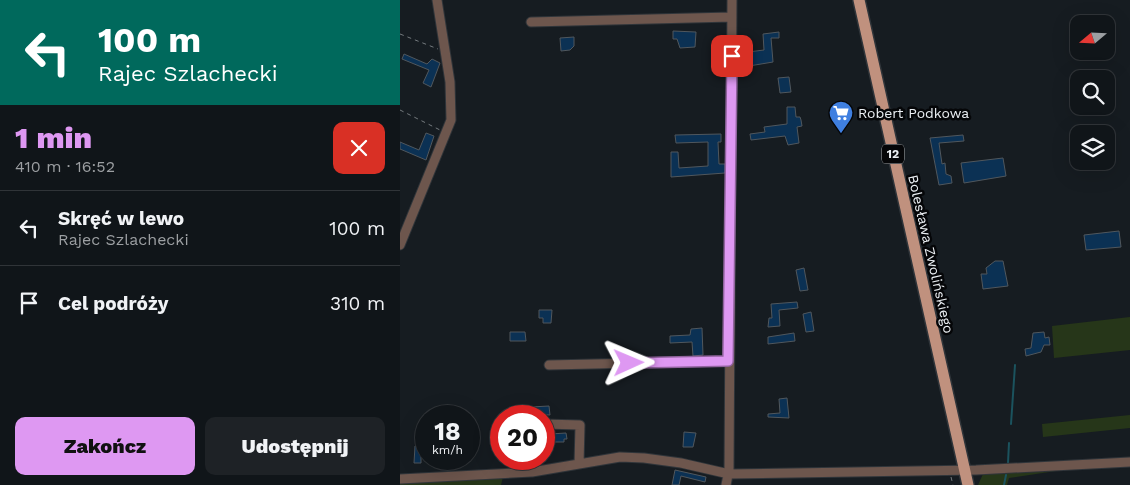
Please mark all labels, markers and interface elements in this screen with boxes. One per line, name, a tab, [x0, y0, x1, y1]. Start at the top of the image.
north arrow	[1070, 15, 1115, 60]
map controls	[1070, 15, 1115, 170]
text: 100 m	[98, 19, 201, 61]
icon: left	[15, 20, 80, 85]
pin	[711, 35, 753, 77]
icon: arrive	[718, 42, 746, 70]
text: Rajec Szlachecki	[98, 61, 278, 86]
button: search	[1070, 70, 1115, 115]
supermarket icon: Robert Podkowa	[828, 100, 854, 134]
place label: Robert Podkowa	[858, 105, 969, 121]
text: 1 min	[15, 120, 92, 155]
button: close	[333, 122, 385, 174]
button: layers	[1070, 125, 1115, 170]
road number: 12	[882, 144, 904, 164]
text: 410 m · 16:52	[15, 157, 115, 176]
street label: Bolesława Zwolińskiego	[905, 173, 957, 335]
text: Skręć w lewo	[58, 207, 184, 230]
icon: left	[15, 214, 43, 242]
text: 100 m	[329, 217, 385, 240]
text: Rajec Szlachecki	[58, 230, 189, 249]
icon: arrive	[15, 289, 43, 317]
text: Cel podróży	[58, 292, 168, 315]
text: 310 m	[330, 292, 385, 315]
position arrow	[602, 336, 654, 388]
speed limit sign: 20	[490, 405, 555, 470]
button: Zakończ	[15, 417, 195, 475]
button: Udostępnij	[205, 417, 385, 475]
text: 18	[434, 417, 461, 446]
text: km/h	[432, 443, 463, 457]

